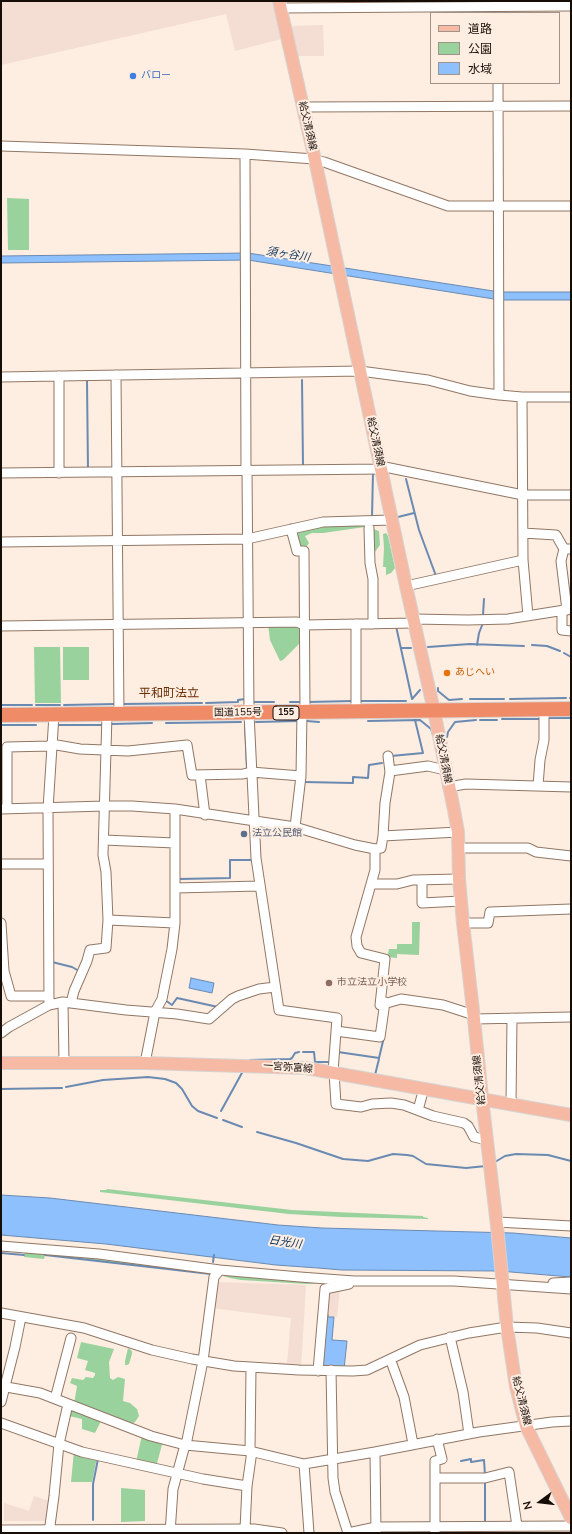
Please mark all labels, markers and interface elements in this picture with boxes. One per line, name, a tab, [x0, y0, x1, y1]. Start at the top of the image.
legend	[430, 12, 560, 84]
text: 道路	[468, 21, 492, 37]
text: 公園	[468, 41, 492, 57]
text: 水域	[468, 61, 492, 77]
place label: バロー	[141, 70, 171, 82]
marker: バロー	[128, 71, 138, 81]
street label: 給父清須線	[296, 100, 318, 152]
water label: 須ヶ谷川	[265, 245, 311, 265]
street label: 給父清須線	[364, 416, 386, 468]
place label: あじへい	[455, 667, 495, 679]
marker: あじへい	[442, 668, 452, 678]
district label: 平和町法立	[139, 687, 199, 701]
road number: 155	[273, 706, 299, 720]
street label: 国道155号	[214, 707, 262, 719]
street label: 給父清須線	[432, 733, 454, 785]
place label: 法立公民館	[252, 828, 302, 840]
marker: 法立公民館	[239, 829, 249, 839]
place label: 市立法立小学校	[337, 977, 407, 989]
marker: 市立法立小学校	[324, 978, 334, 988]
street label: 給父清須線	[471, 1055, 489, 1105]
street label: 一宮弥富線	[263, 1060, 313, 1076]
water label: 日光川	[268, 1234, 302, 1252]
street label: 給父清須線	[509, 1375, 533, 1427]
north arrow	[520, 1482, 560, 1522]
text: N	[520, 1499, 536, 1511]

